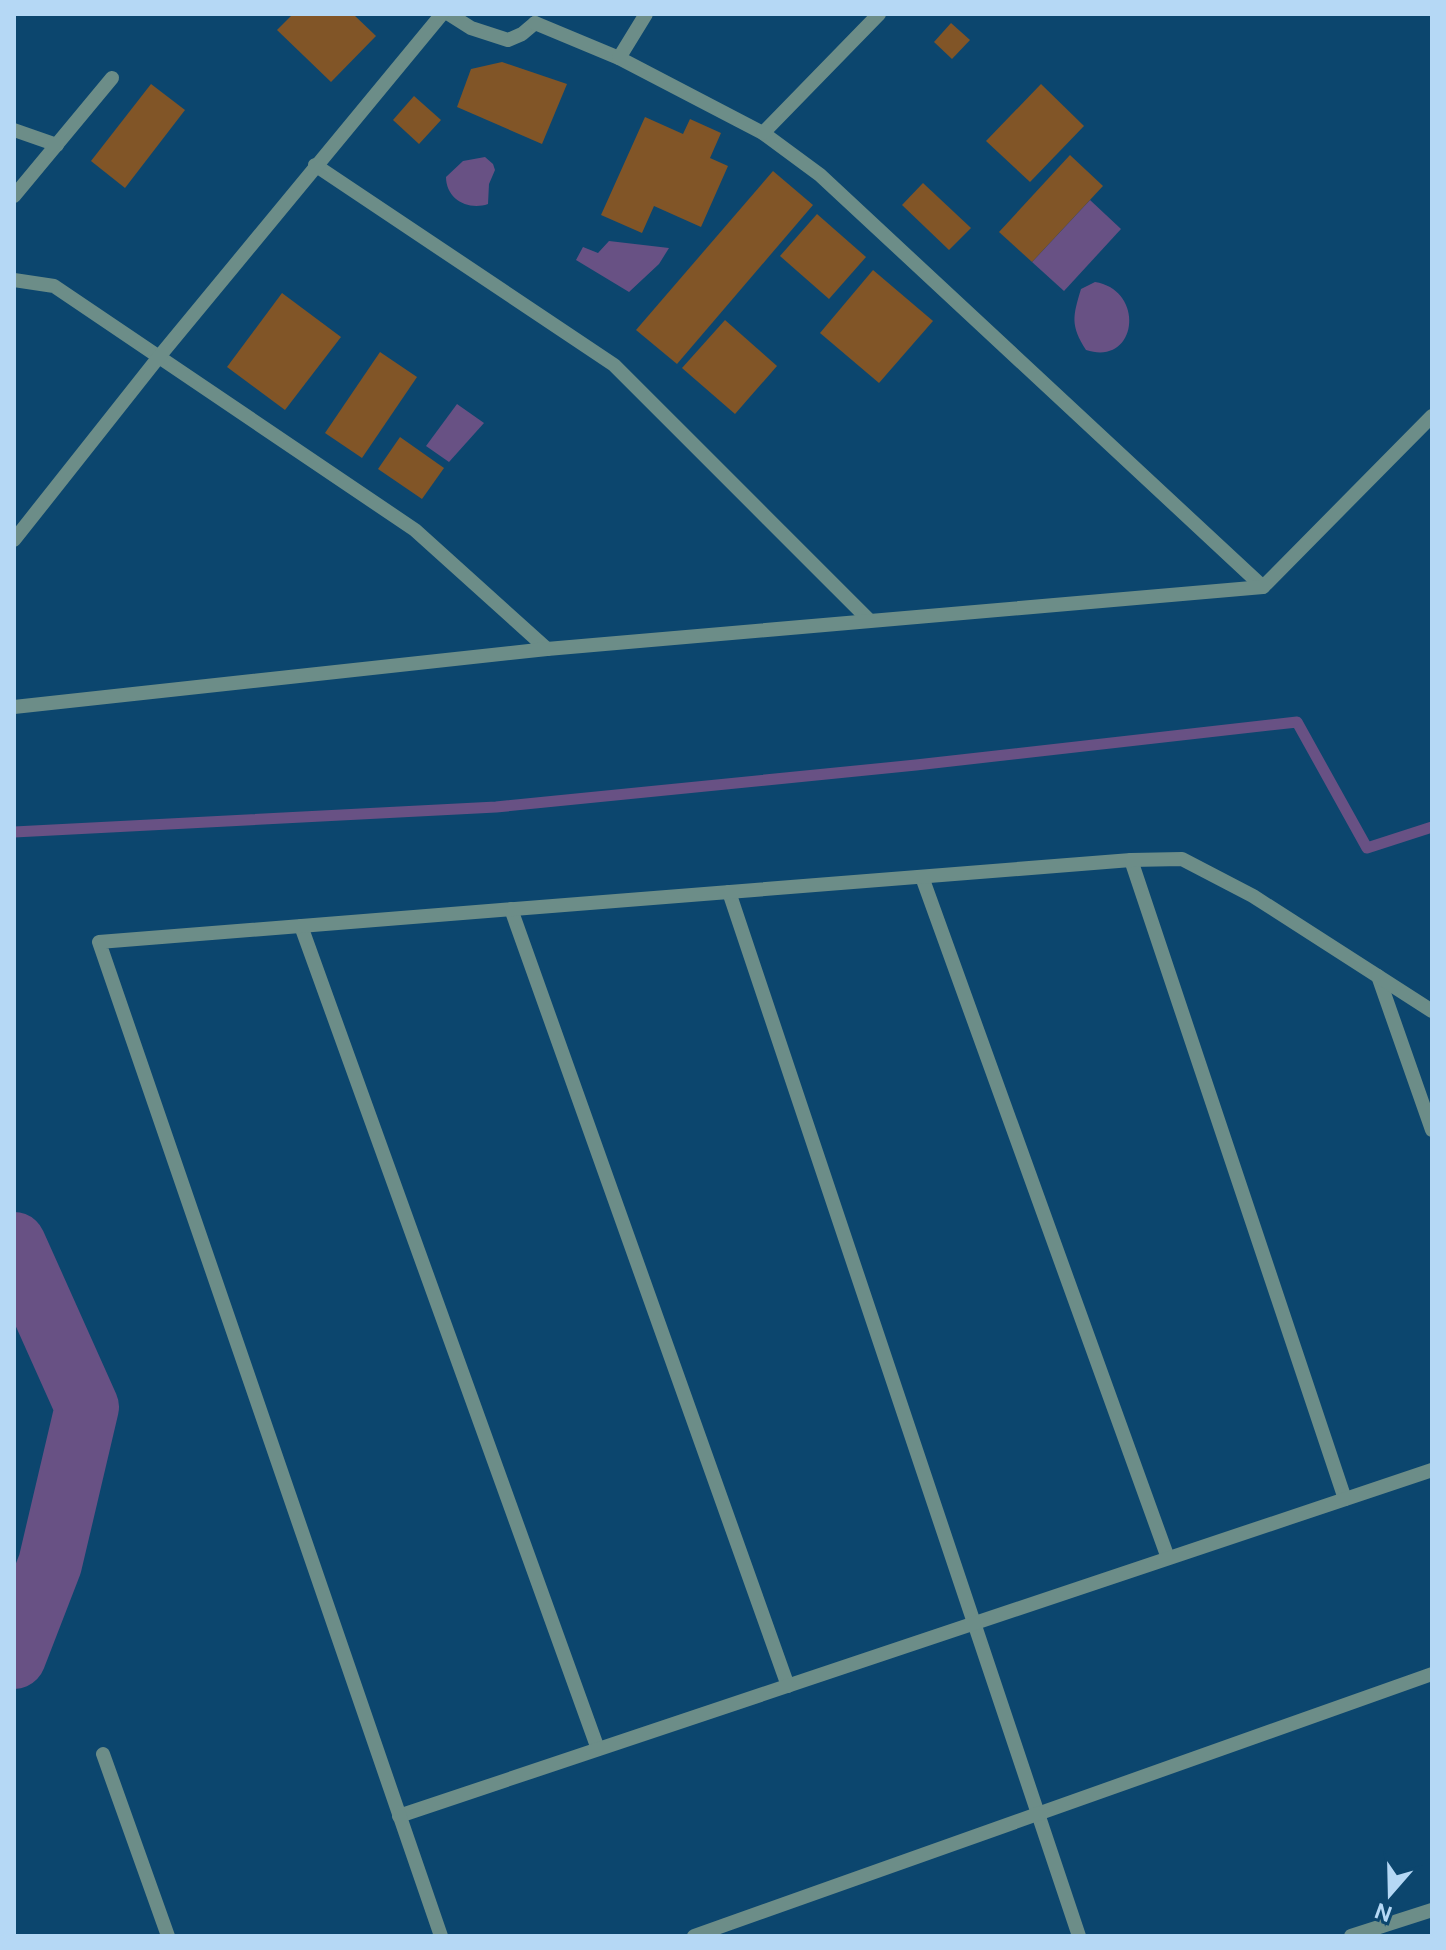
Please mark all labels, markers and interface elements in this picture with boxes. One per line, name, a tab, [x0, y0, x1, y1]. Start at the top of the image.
north arrow	[1350, 1854, 1430, 1934]
text: N	[1371, 1896, 1396, 1929]

